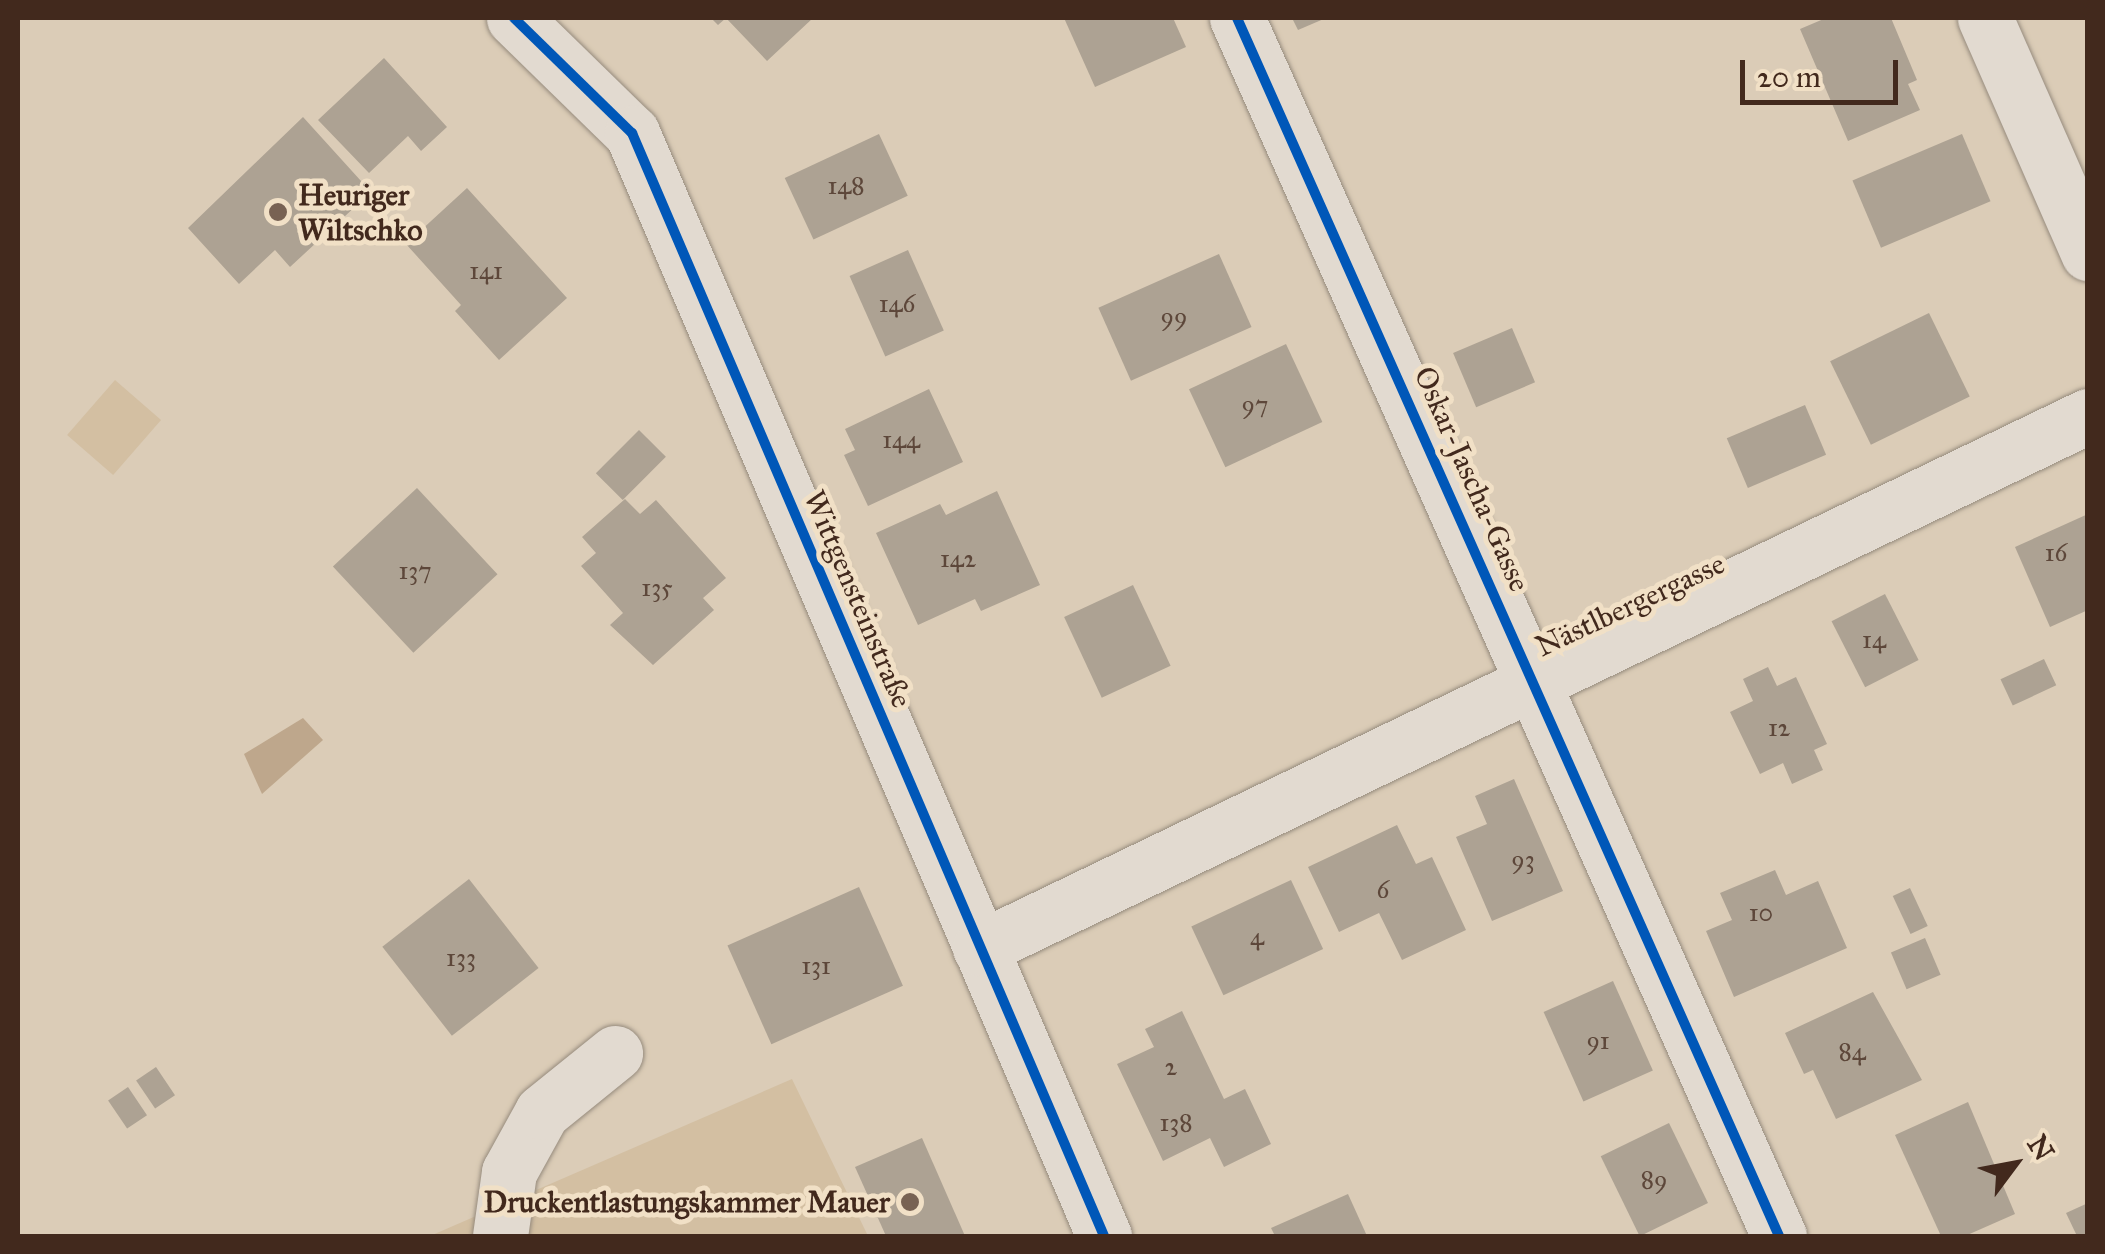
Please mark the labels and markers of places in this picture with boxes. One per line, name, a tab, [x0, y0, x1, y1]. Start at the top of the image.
place label: Heuriger Wiltschko	[298, 177, 423, 248]
marker: Heuriger Wiltschko	[267, 201, 289, 223]
place label: Druckentlastungskammer Mauer	[484, 1184, 890, 1220]
marker: Druckentlastungskammer Mauer	[899, 1191, 921, 1213]

